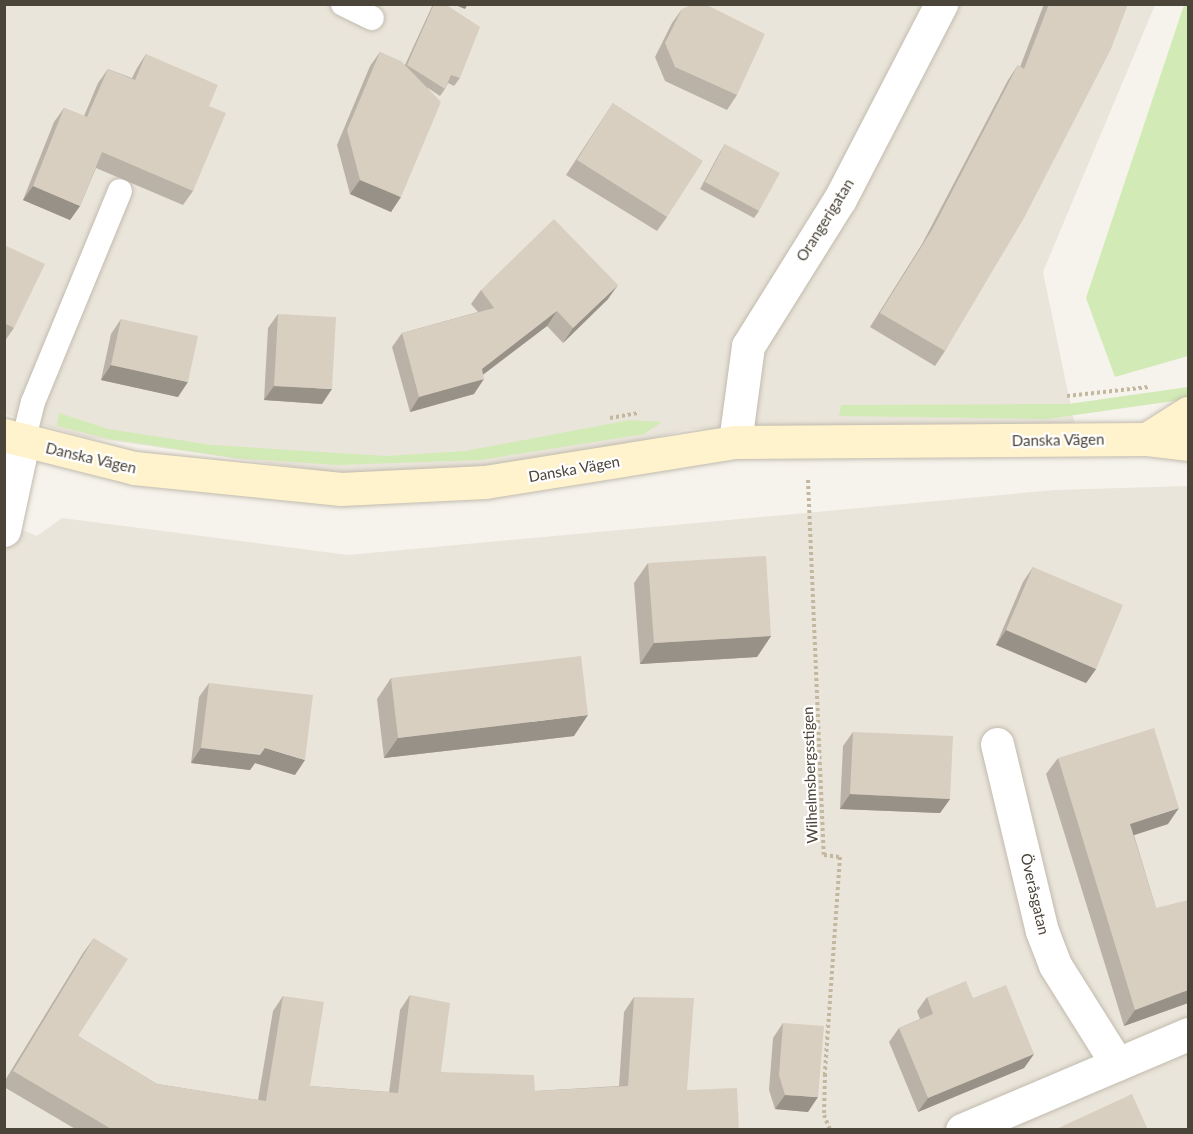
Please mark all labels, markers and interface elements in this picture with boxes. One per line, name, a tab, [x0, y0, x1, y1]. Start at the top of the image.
street label: Orangerigatan	[792, 175, 858, 265]
street label: Danska Vägen	[1011, 430, 1105, 450]
street label: Danska Vägen	[44, 439, 138, 477]
street label: Danska Vägen	[527, 452, 621, 486]
street label: Wilhelmsbergsstigen	[799, 706, 821, 844]
street label: Överåsgatan	[1017, 852, 1053, 936]

